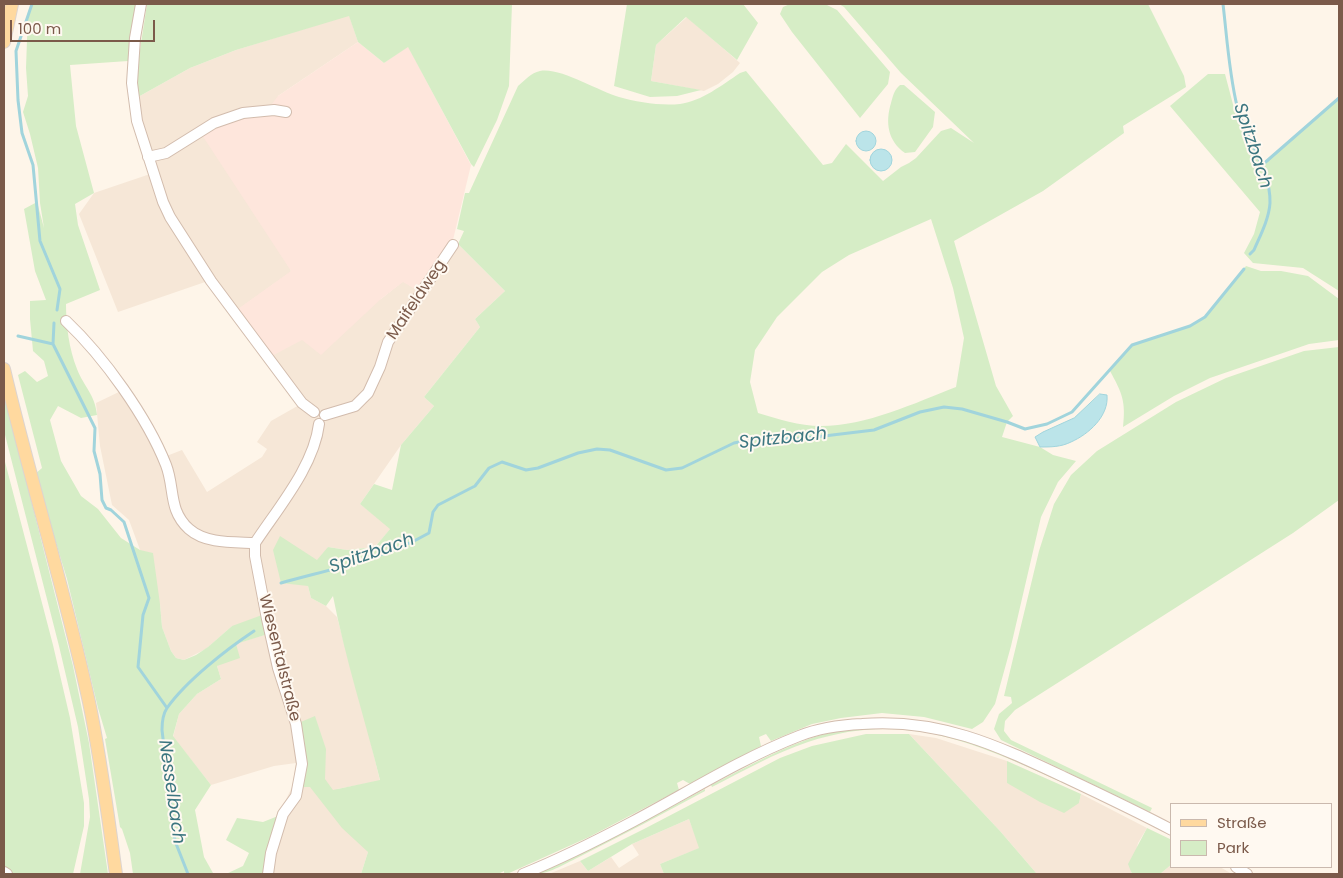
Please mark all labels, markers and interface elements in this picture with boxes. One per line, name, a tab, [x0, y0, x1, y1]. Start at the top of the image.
scale bar	[12, 10, 158, 42]
text: 100 m	[18, 18, 61, 39]
water label: Spitzbach	[1228, 101, 1276, 191]
street label: Maifeldweg	[383, 256, 451, 344]
water label: Spitzbach	[738, 424, 828, 454]
water label: Spitzbach	[327, 529, 417, 579]
street label: Wiesentalstraße	[254, 592, 304, 724]
water label: Nesselbach	[153, 739, 189, 845]
legend	[1170, 803, 1333, 868]
text: Straße	[1217, 812, 1267, 833]
text: Park	[1217, 837, 1249, 858]

